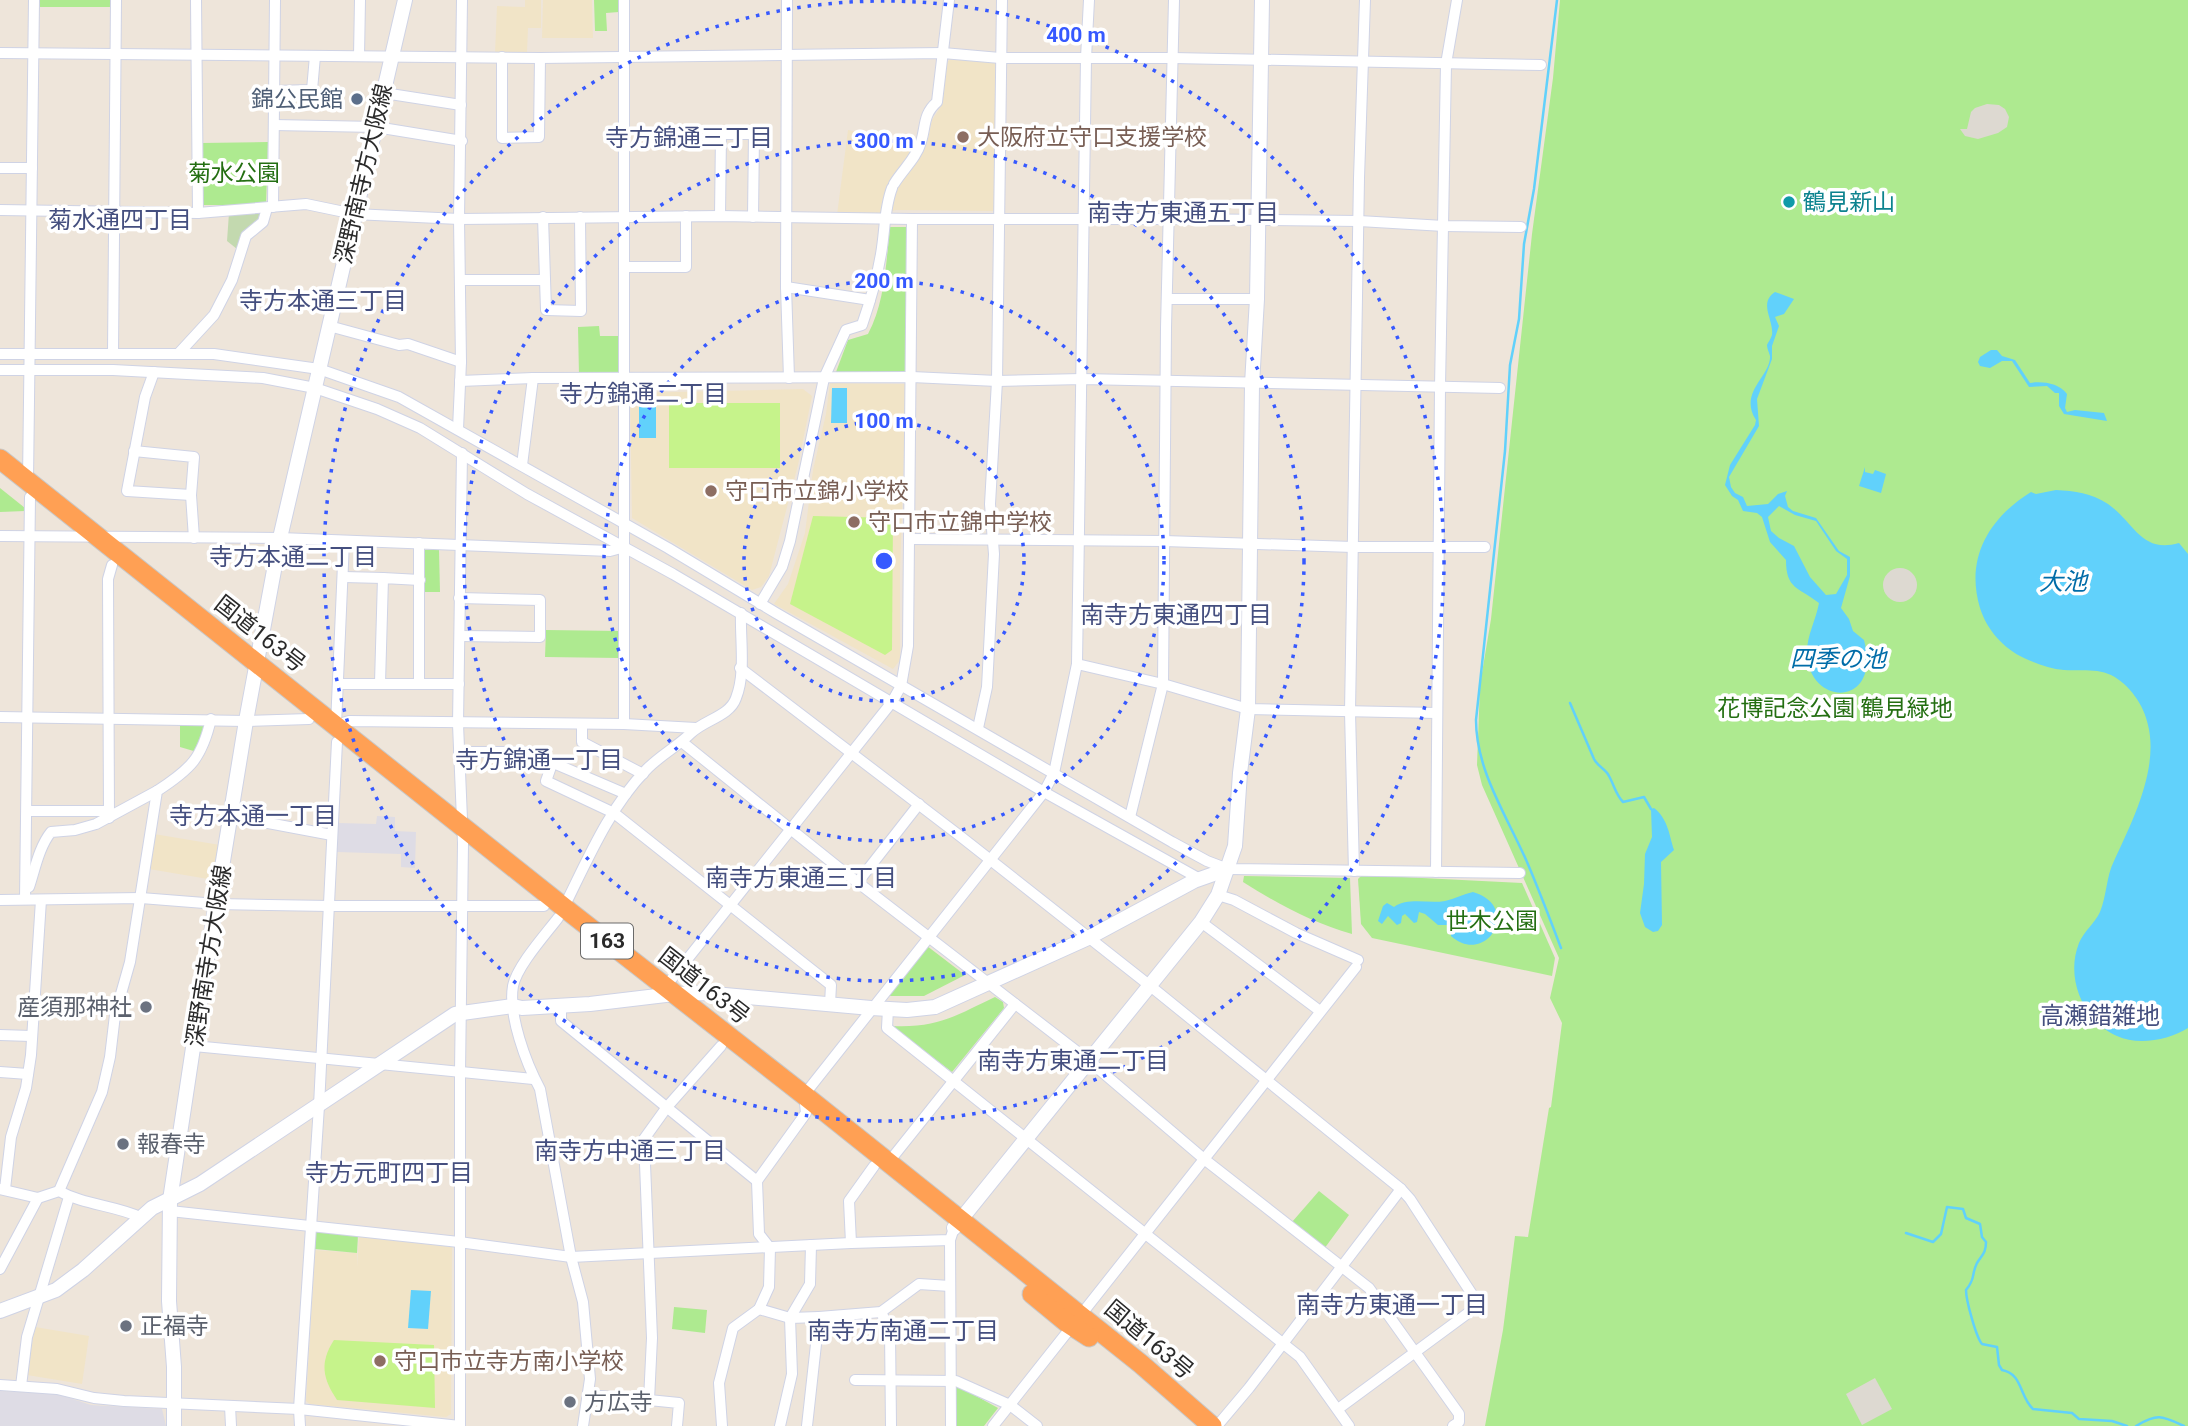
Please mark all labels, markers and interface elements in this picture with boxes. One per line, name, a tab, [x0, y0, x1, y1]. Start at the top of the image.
text: 400 m	[1046, 23, 1106, 47]
street label: 深野南寺方大阪線	[330, 81, 398, 267]
place label: 錦公民館	[251, 86, 343, 113]
marker: 錦公民館	[349, 91, 365, 107]
district label: 寺方錦通三丁目	[605, 124, 773, 152]
place label: 大阪府立守口支援学校	[977, 124, 1207, 151]
text: 300 m	[854, 129, 914, 153]
marker: 大阪府立守口支援学校	[955, 129, 971, 145]
park label: 菊水公園	[188, 160, 280, 187]
place label: 鶴見新山	[1803, 189, 1895, 216]
marker: 鶴見新山	[1781, 194, 1797, 210]
district label: 南寺方東通五丁目	[1087, 199, 1279, 227]
district label: 菊水通四丁目	[48, 206, 192, 234]
text: 200 m	[854, 269, 914, 293]
district label: 寺方本通三丁目	[239, 287, 407, 315]
district label: 寺方錦通二丁目	[559, 380, 727, 408]
text: 100 m	[854, 409, 914, 433]
place label: 守口市立錦小学校	[725, 478, 909, 505]
marker: 守口市立錦小学校	[703, 483, 719, 499]
place label: 守口市立錦中学校	[868, 509, 1052, 536]
marker: 守口市立錦中学校	[846, 514, 862, 530]
district label: 寺方本通二丁目	[209, 543, 377, 571]
centre of rings	[872, 549, 896, 573]
water label: 大池	[2039, 568, 2089, 596]
street label: 国道163号	[209, 590, 311, 678]
district label: 南寺方東通四丁目	[1080, 601, 1272, 629]
water label: 四季の池	[1790, 645, 1888, 673]
park label: 花博記念公園 鶴見緑地	[1717, 695, 1953, 722]
district label: 寺方錦通一丁目	[455, 746, 623, 774]
district label: 寺方本通一丁目	[169, 802, 337, 830]
street label: 深野南寺方大阪線	[181, 863, 237, 1049]
district label: 南寺方東通三丁目	[705, 864, 897, 892]
park label: 世木公園	[1446, 908, 1538, 935]
road number: 163	[581, 923, 633, 958]
street label: 国道163号	[653, 942, 755, 1030]
place label: 産須那神社	[17, 994, 132, 1021]
marker: 産須那神社	[138, 999, 154, 1015]
district label: 高瀬錯雑地	[2040, 1002, 2160, 1030]
district label: 南寺方東通二丁目	[977, 1047, 1169, 1075]
place label: 報春寺	[137, 1131, 206, 1158]
marker: 報春寺	[115, 1136, 131, 1152]
district label: 南寺方中通三丁目	[534, 1137, 726, 1165]
district label: 寺方元町四丁目	[305, 1159, 473, 1187]
district label: 南寺方東通一丁目	[1296, 1291, 1488, 1319]
street label: 国道163号	[1099, 1295, 1199, 1385]
place label: 正福寺	[140, 1313, 209, 1340]
district label: 南寺方南通二丁目	[807, 1317, 999, 1345]
marker: 正福寺	[118, 1318, 134, 1334]
place label: 守口市立寺方南小学校	[394, 1348, 624, 1375]
marker: 守口市立寺方南小学校	[372, 1353, 388, 1369]
place label: 方広寺	[584, 1389, 653, 1416]
marker: 方広寺	[562, 1394, 578, 1410]

